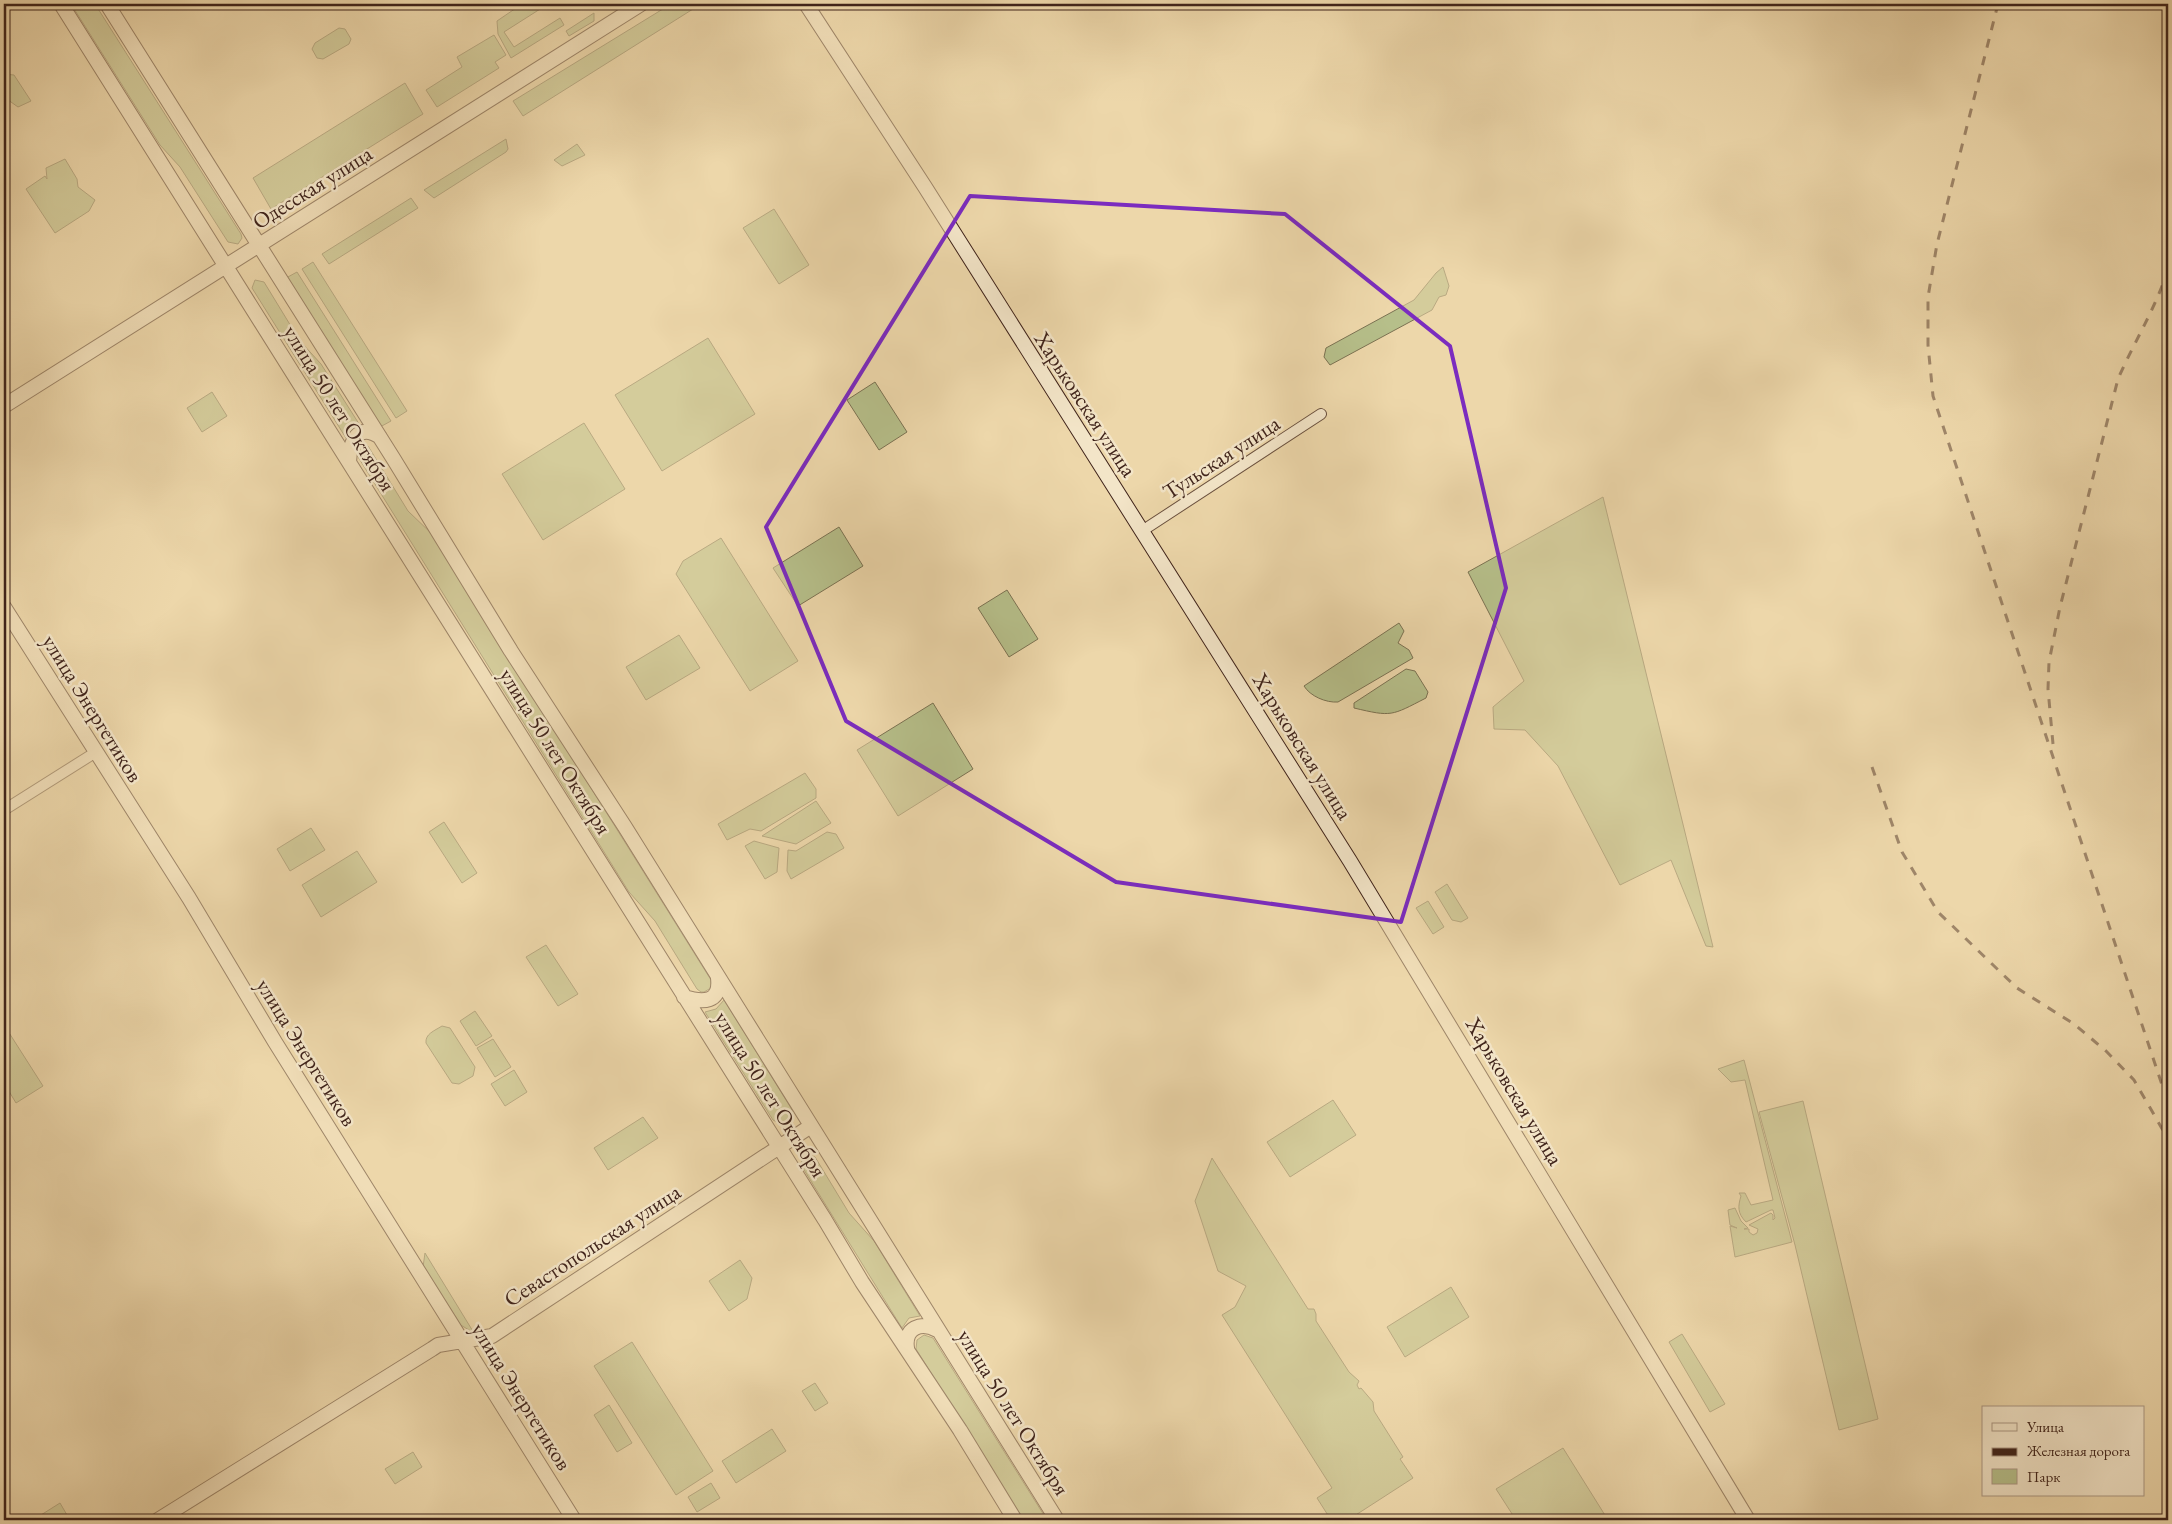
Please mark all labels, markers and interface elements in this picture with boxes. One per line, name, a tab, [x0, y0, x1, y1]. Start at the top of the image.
street label: Одесская улица	[247, 139, 378, 236]
street label: улица 50 лет Октября	[277, 320, 403, 497]
street label: Харьковская улица	[1027, 325, 1144, 483]
street label: Тульская улица	[1157, 409, 1286, 506]
street label: улица Энергетиков	[36, 629, 150, 788]
street label: улица 50 лет Октября	[493, 663, 619, 840]
street label: Харьковская улица	[1245, 667, 1359, 825]
street label: улица Энергетиков	[250, 973, 364, 1132]
street label: улица 50 лет Октября	[708, 1006, 834, 1183]
street label: Харьковская улица	[1458, 1011, 1570, 1171]
street label: Севастопольская улица	[498, 1177, 686, 1313]
street label: улица Энергетиков	[465, 1317, 579, 1476]
street label: улица 50 лет Октября	[951, 1324, 1077, 1501]
legend	[1982, 1406, 2144, 1496]
text: Улица	[2026, 1417, 2064, 1436]
text: Железная дорога	[2026, 1441, 2130, 1460]
text: Парк	[2027, 1467, 2060, 1486]

